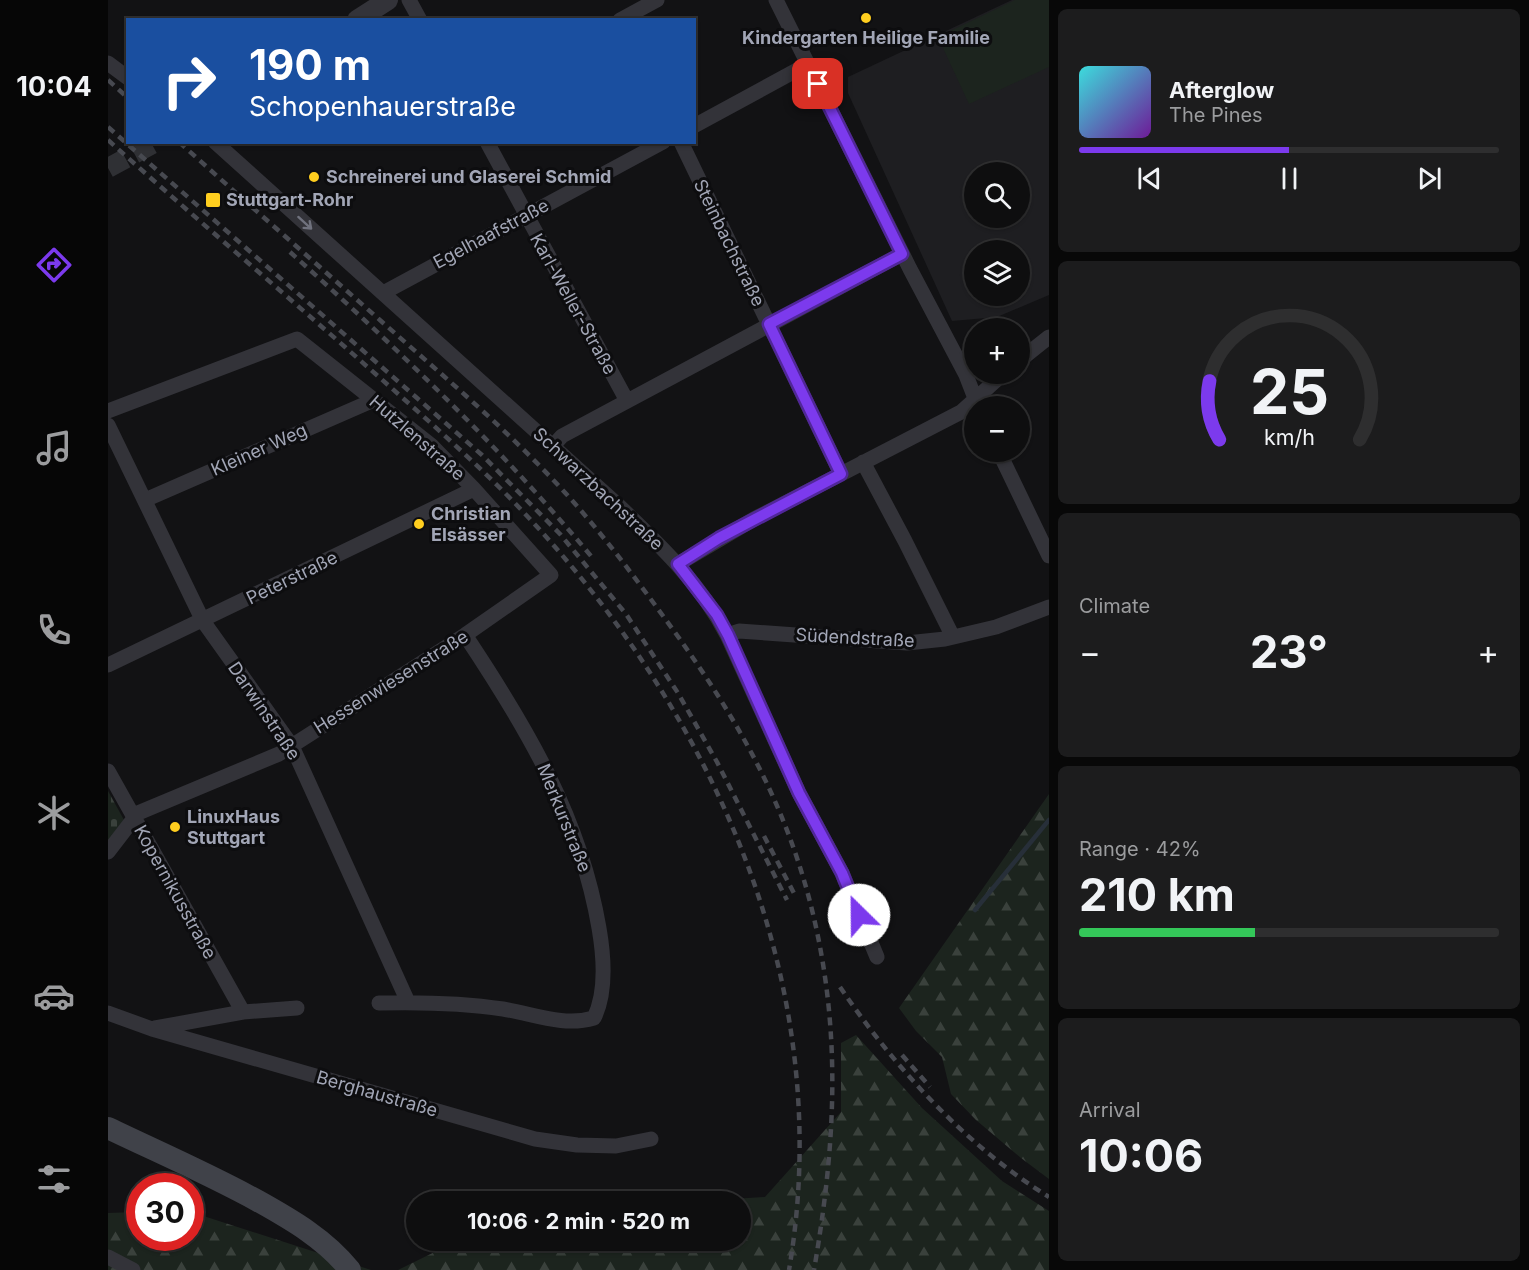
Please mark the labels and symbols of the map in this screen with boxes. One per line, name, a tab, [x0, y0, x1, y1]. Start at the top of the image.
marker: Kindergarten Heilige Familie	[859, 11, 873, 25]
place label: Kindergarten Heilige Familie	[742, 27, 990, 48]
pin	[792, 58, 843, 109]
place label: Schreinerei und Glaserei Schmid	[326, 166, 611, 187]
marker: Schreinerei und Glaserei Schmid	[307, 170, 321, 184]
street label: Steinbachstraße	[690, 176, 769, 310]
place label: Stuttgart-Rohr	[226, 189, 353, 210]
marker: Stuttgart-Rohr	[204, 191, 222, 209]
street label: Egelhaafstraße	[429, 194, 552, 273]
one-way arrow	[298, 216, 313, 230]
street label: Karl-Weller-Straße	[526, 230, 621, 378]
street label: Hutzlenstraße	[365, 391, 469, 485]
street label: Kleiner Weg	[208, 419, 310, 480]
street label: Schwarzbachstraße	[529, 423, 668, 554]
place label: Christian Elsässer	[431, 503, 511, 545]
marker: Christian Elsässer	[412, 517, 426, 531]
street label: Peterstraße	[243, 546, 341, 609]
street label: Südendstraße	[795, 624, 915, 651]
street label: Hessenwiesenstraße	[310, 625, 472, 738]
street label: Darwinstraße	[224, 658, 305, 764]
street label: Merkurstraße	[533, 761, 596, 875]
place label: LinuxHaus Stuttgart	[187, 806, 280, 848]
marker: LinuxHaus Stuttgart	[168, 820, 182, 834]
street label: Kopernikusstraße	[130, 821, 221, 962]
position arrow	[827, 883, 891, 947]
street label: Berghaustraße	[314, 1066, 440, 1121]
speed limit sign: 30	[126, 1173, 204, 1251]

